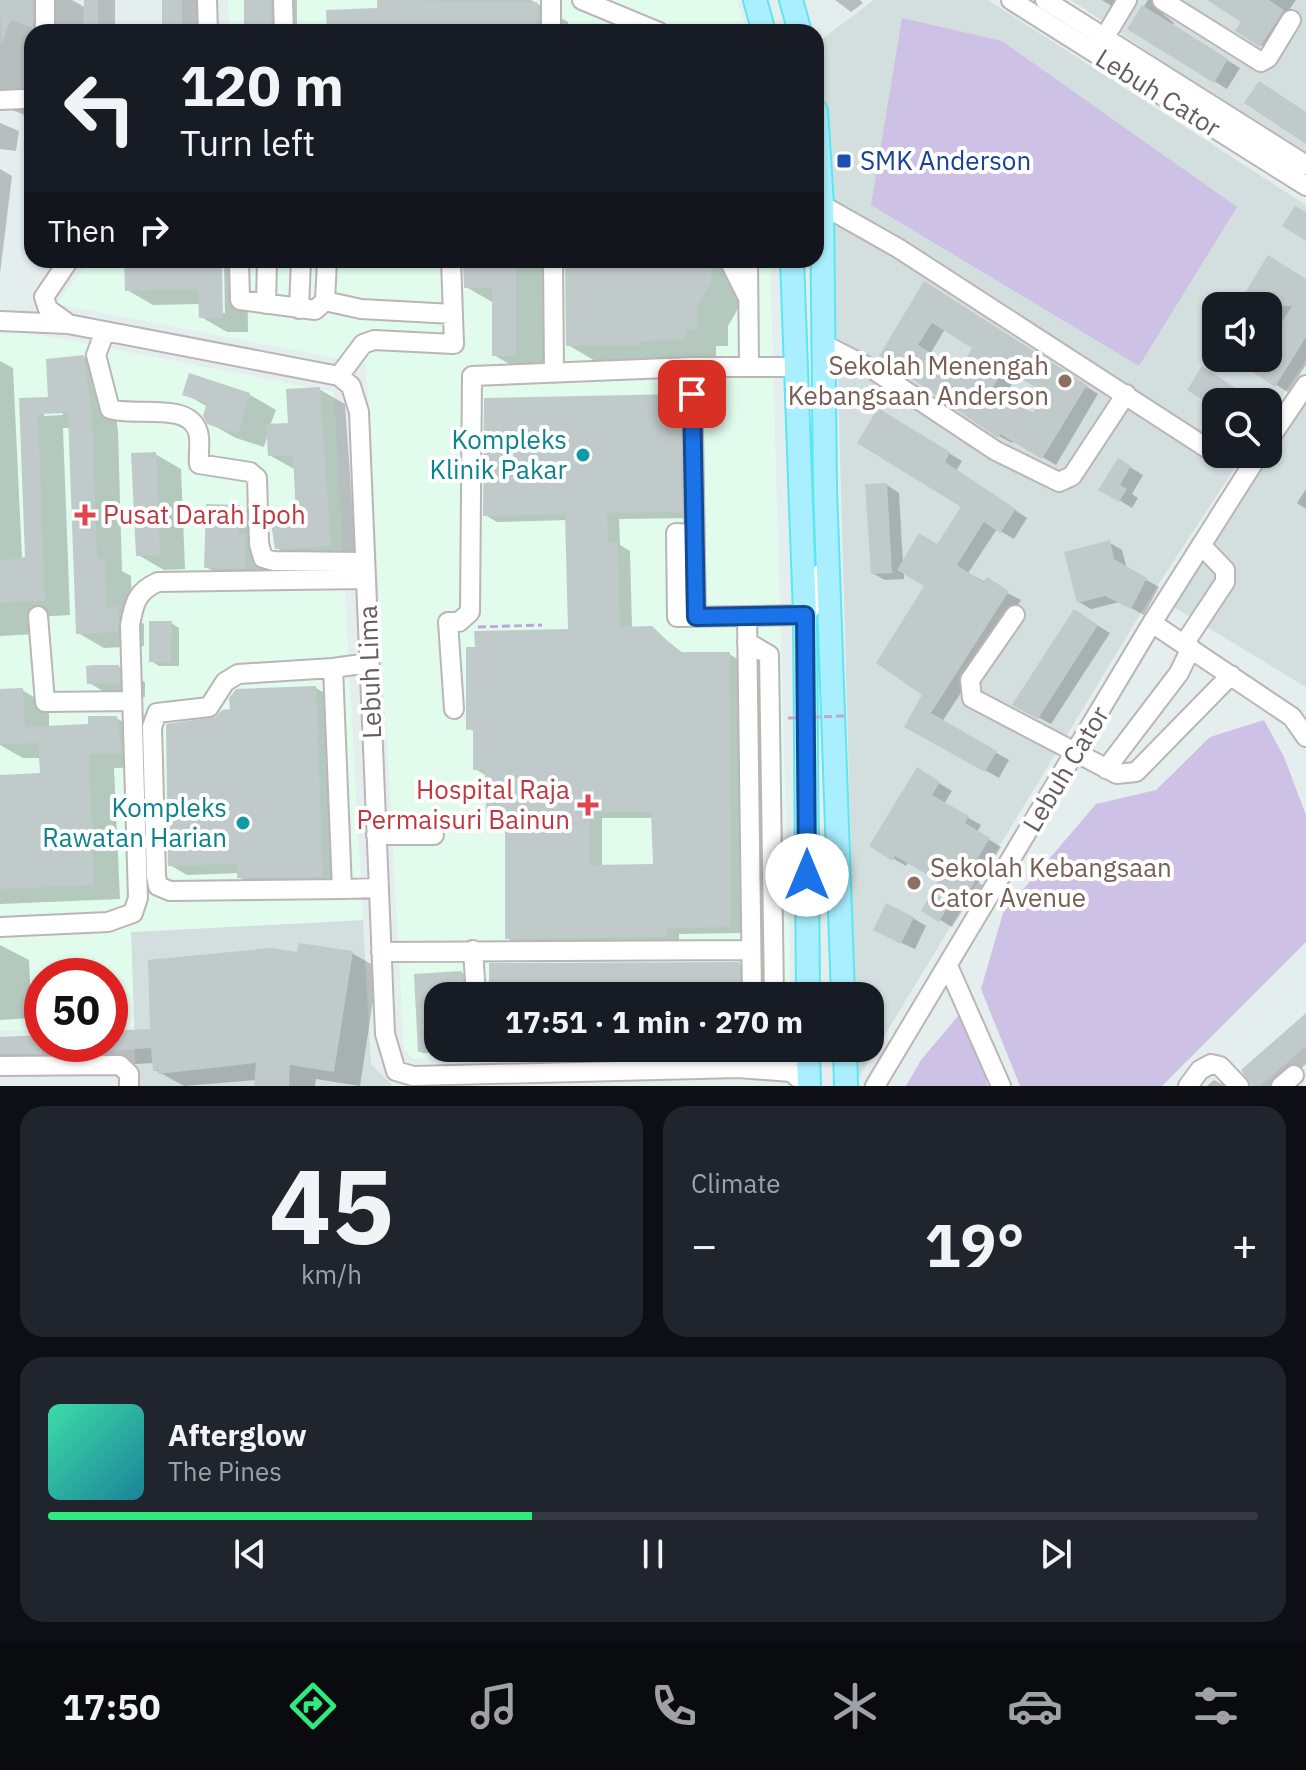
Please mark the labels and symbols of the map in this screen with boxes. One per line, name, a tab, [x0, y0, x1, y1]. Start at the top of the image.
street label: Lebuh Cator	[1090, 40, 1228, 144]
place label: SMK Anderson	[860, 143, 1031, 177]
marker: SMK Anderson	[835, 152, 853, 170]
place label: Sekolah Menengah Kebangsaan Anderson	[788, 348, 1049, 412]
pin	[658, 360, 726, 428]
marker: Sekolah Menengah Kebangsaan Anderson	[1056, 372, 1074, 390]
place label: Kompleks Klinik Pakar	[429, 422, 567, 486]
marker: Kompleks Klinik Pakar	[574, 446, 592, 464]
place label: Pusat Darah Ipoh	[103, 497, 306, 531]
marker: Pusat Darah Ipoh	[74, 504, 96, 526]
street label: Lebuh Lima	[350, 604, 388, 740]
street label: Lebuh Cator	[1014, 699, 1116, 838]
place label: Hospital Raja Permaisuri Bainun	[357, 772, 570, 836]
place label: Kompleks Rawatan Harian	[42, 790, 227, 854]
marker: Hospital Raja Permaisuri Bainun	[577, 794, 599, 816]
marker: Kompleks Rawatan Harian	[234, 814, 252, 832]
position arrow	[765, 833, 849, 917]
place label: Sekolah Kebangsaan Cator Avenue	[930, 850, 1172, 914]
marker: Sekolah Kebangsaan Cator Avenue	[905, 874, 923, 892]
speed limit sign: 50	[24, 958, 128, 1062]

